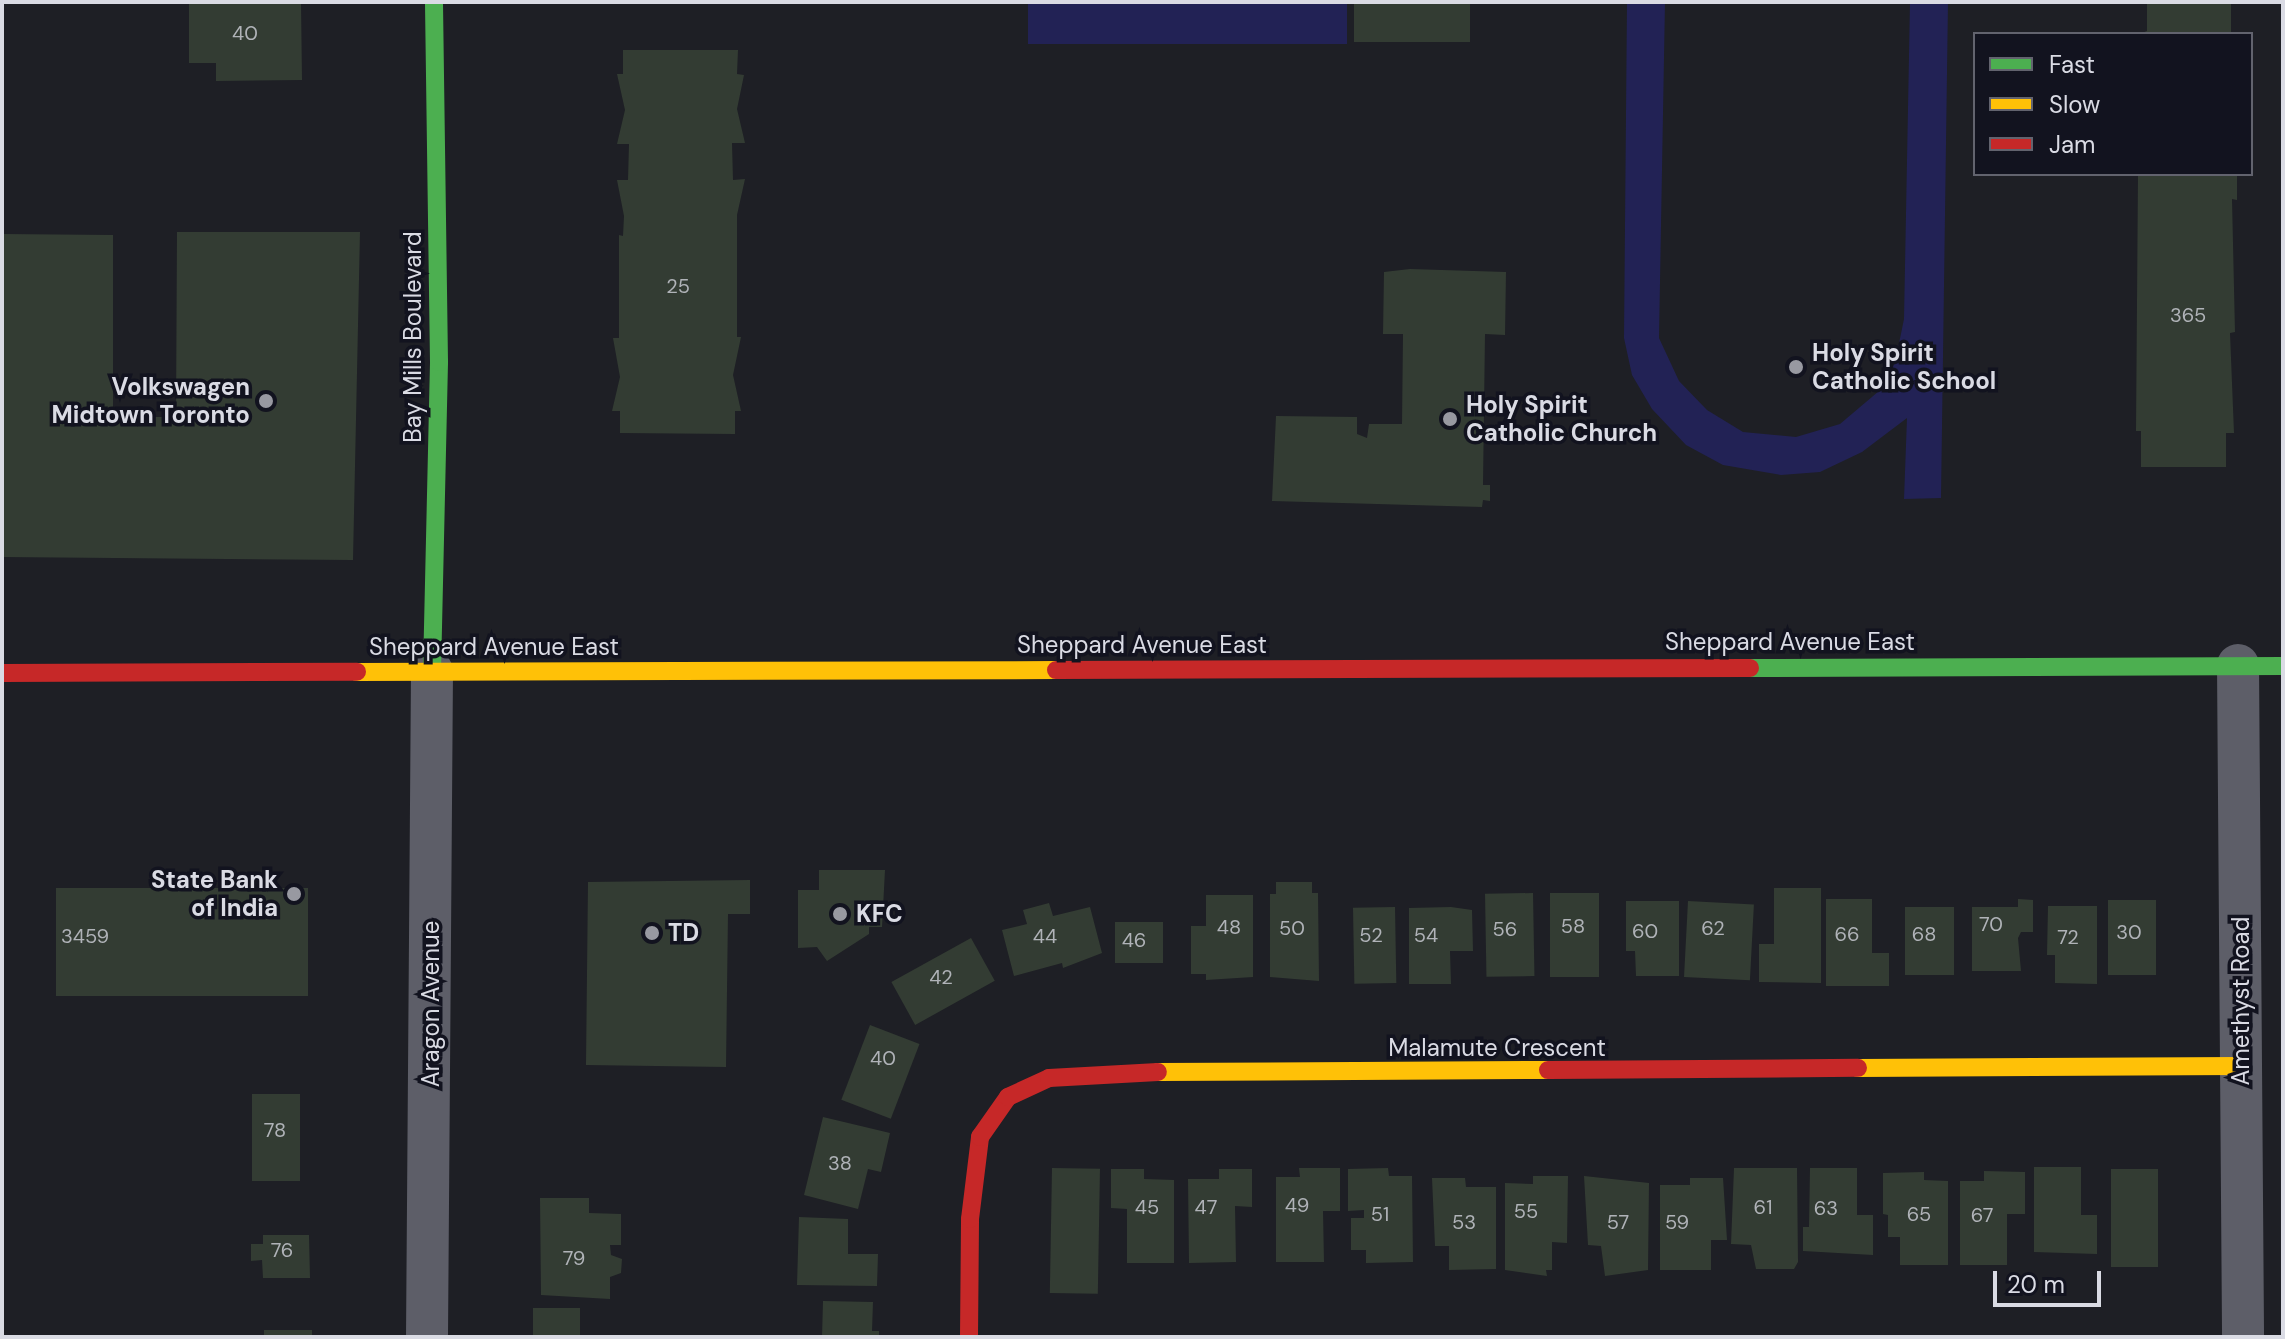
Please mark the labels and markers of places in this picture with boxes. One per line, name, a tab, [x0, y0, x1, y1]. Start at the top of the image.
place label: Holy Spirit Catholic School	[1812, 339, 1996, 395]
marker: Holy Spirit Catholic School	[1787, 358, 1805, 376]
place label: Volkswagen Midtown Toronto	[51, 373, 250, 429]
place label: Holy Spirit Catholic Church	[1466, 391, 1657, 447]
marker: Volkswagen Midtown Toronto	[257, 392, 275, 410]
marker: Holy Spirit Catholic Church	[1441, 410, 1459, 428]
place label: State Bank of India	[151, 866, 278, 922]
marker: State Bank of India	[285, 885, 303, 903]
place label: KFC	[856, 900, 903, 928]
marker: KFC	[831, 905, 849, 923]
place label: TD	[668, 919, 699, 947]
marker: TD	[643, 924, 661, 942]

